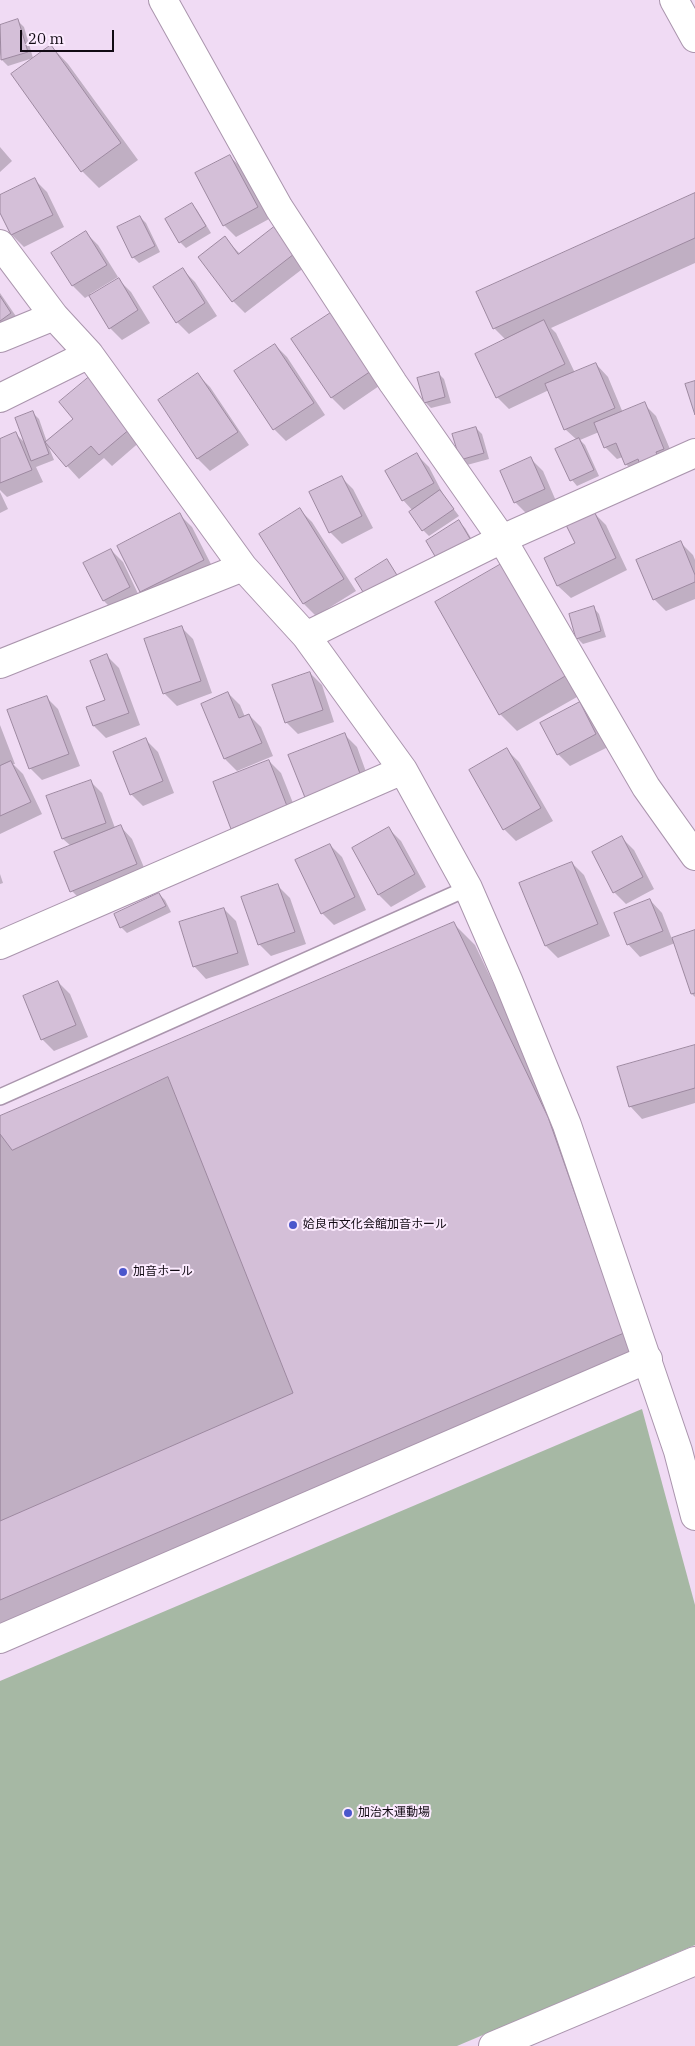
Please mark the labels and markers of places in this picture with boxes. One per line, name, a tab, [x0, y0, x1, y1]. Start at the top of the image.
place label: 姶良市文化会館加音ホール	[303, 1218, 447, 1232]
marker: 姶良市文化会館加音ホール	[287, 1219, 299, 1231]
place label: 加音ホール	[133, 1265, 193, 1279]
marker: 加音ホール	[117, 1266, 129, 1278]
place label: 加治木運動場	[358, 1806, 430, 1820]
marker: 加治木運動場	[342, 1807, 354, 1819]

